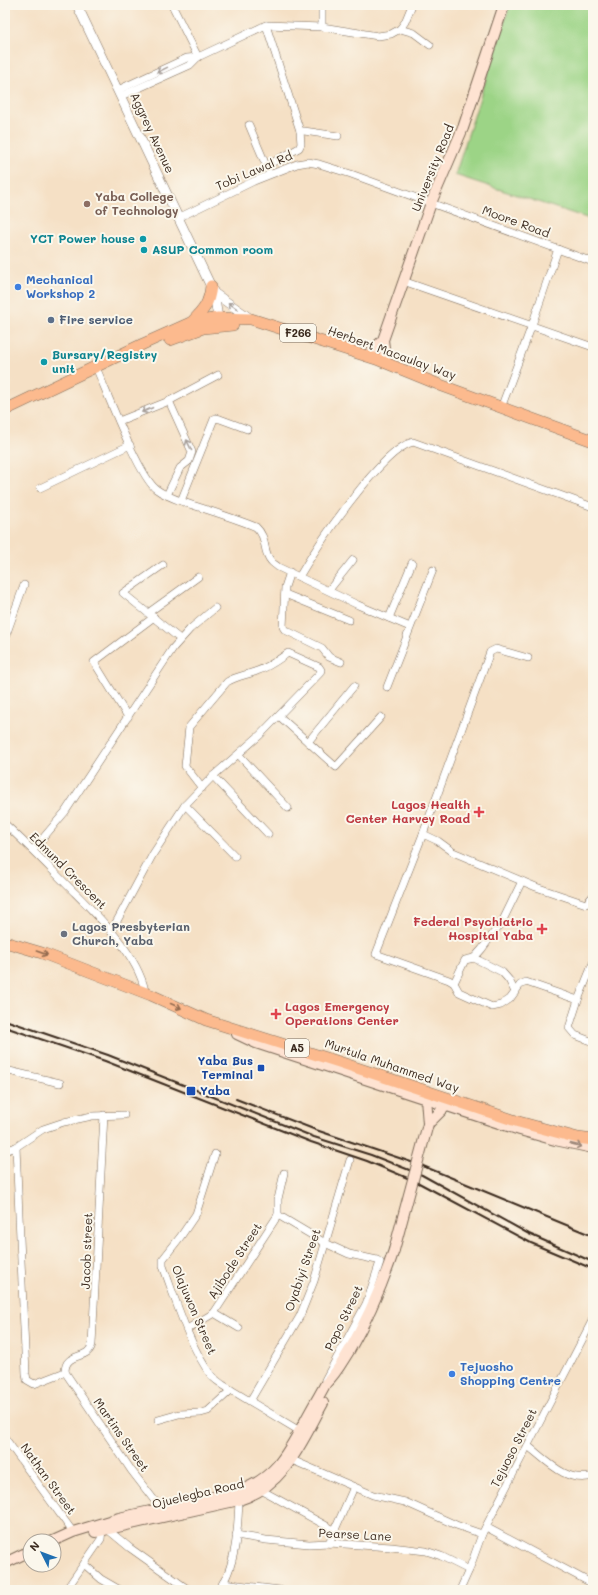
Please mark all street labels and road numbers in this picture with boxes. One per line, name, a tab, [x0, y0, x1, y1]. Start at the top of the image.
street label: Aggrey Avenue	[127, 90, 179, 176]
street label: University Road	[407, 121, 457, 214]
street label: Tobi Lawal Rd	[213, 147, 295, 193]
street label: Moore Road	[480, 201, 553, 241]
street label: Herbert Macaulay Way	[326, 321, 459, 383]
road number: F266	[280, 324, 316, 342]
street label: Edmund Crescent	[27, 828, 111, 912]
street label: Murtula Muhammed Way	[323, 1035, 462, 1096]
road number: A5	[285, 1039, 309, 1057]
street label: Jacob street	[77, 1212, 95, 1290]
street label: Ajibode Street	[204, 1219, 265, 1302]
street label: Oyabiyi Street	[280, 1226, 324, 1313]
street label: Olajuwon Street	[169, 1262, 221, 1357]
street label: Popo Street	[320, 1282, 366, 1353]
street label: Martins Street	[90, 1394, 153, 1474]
street label: Tejuoso Street	[486, 1405, 540, 1490]
street label: Nathan Street	[17, 1440, 80, 1517]
street label: Ojuelegba Road	[150, 1475, 246, 1511]
street label: Pearse Lane	[318, 1524, 392, 1544]

